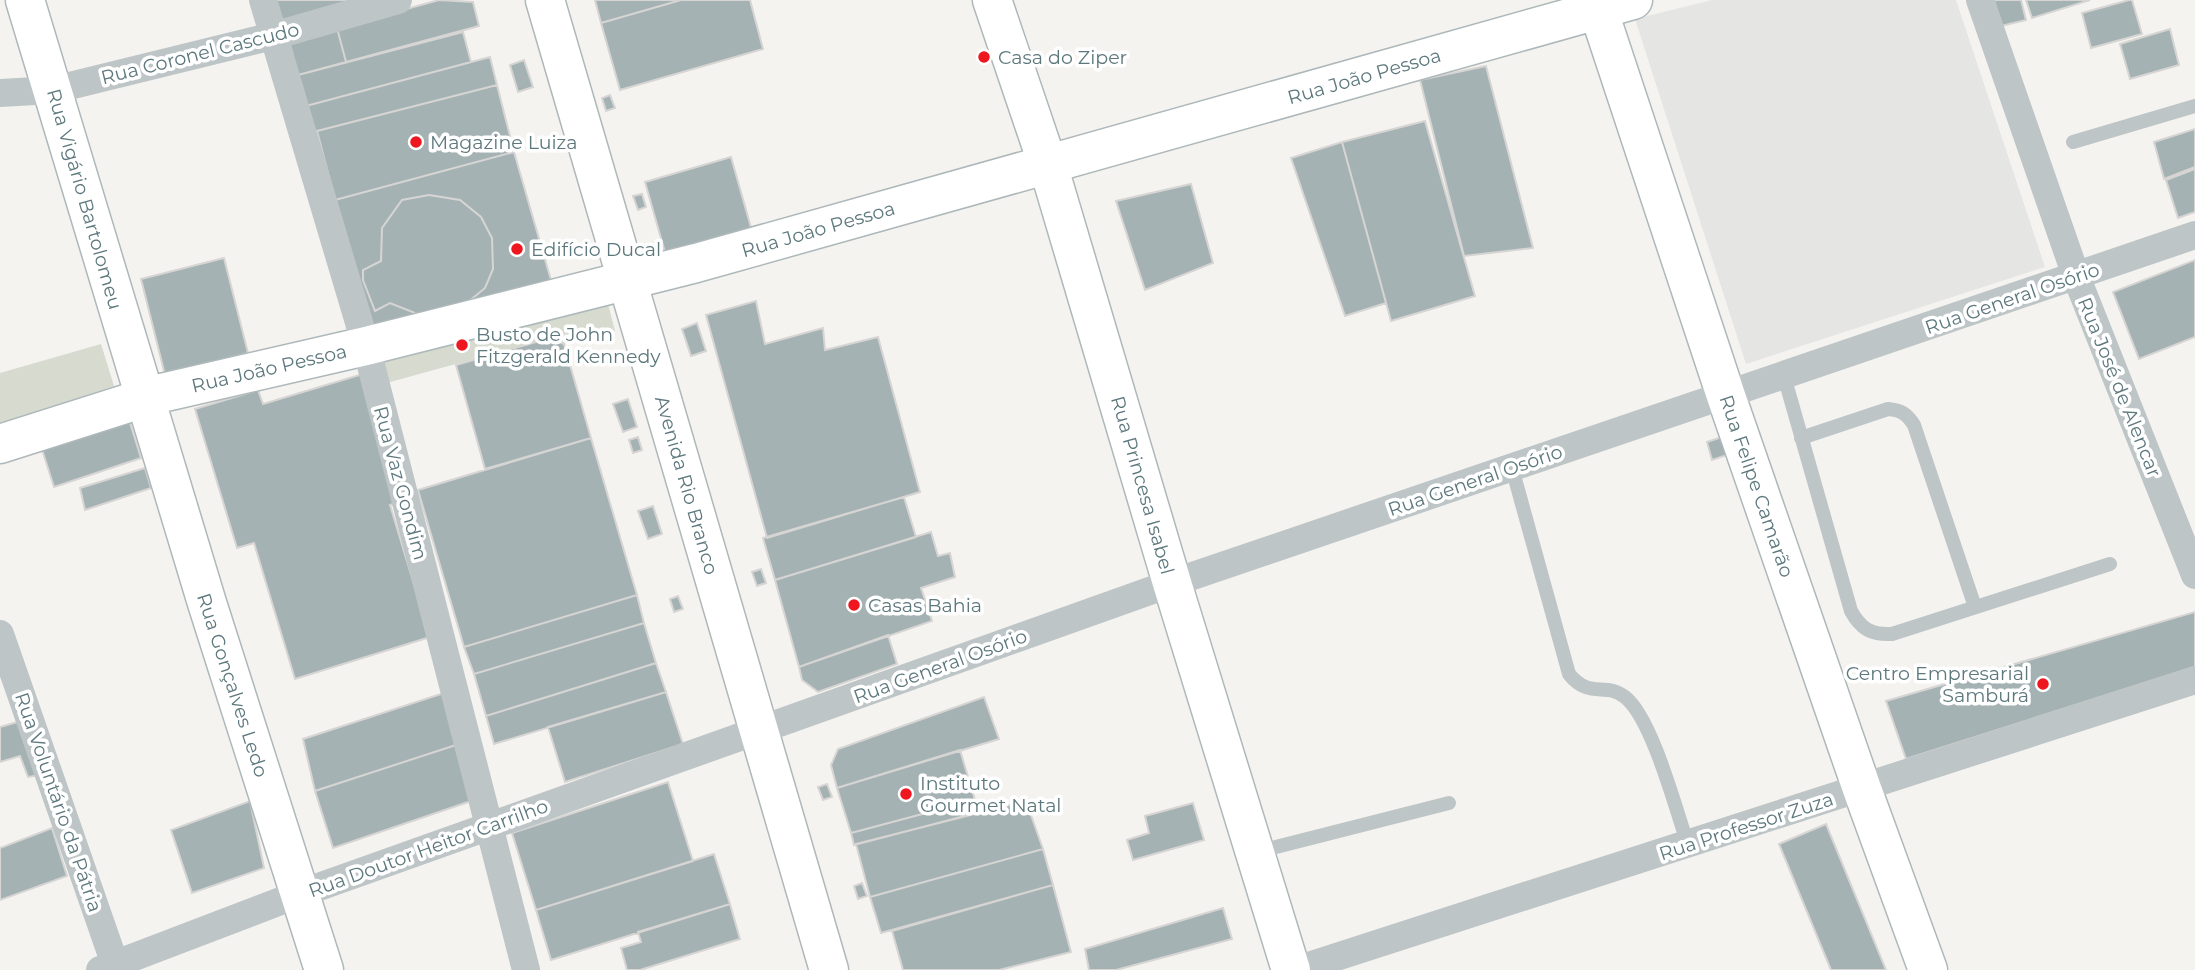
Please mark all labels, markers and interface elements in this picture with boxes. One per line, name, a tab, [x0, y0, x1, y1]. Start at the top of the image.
street label: Rua Coronel Cascudo	[99, 18, 302, 89]
street label: Rua João Pessoa	[1285, 44, 1444, 109]
place label: Casa do Ziper	[998, 46, 1127, 69]
marker: Casa do Ziper	[976, 49, 992, 65]
street label: Rua Vigário Bartolomeu	[42, 86, 127, 312]
place label: Magazine Luiza	[430, 131, 578, 154]
marker: Magazine Luiza	[408, 134, 424, 150]
street label: Rua João Pessoa	[739, 197, 898, 262]
place label: Edifício Ducal	[531, 238, 661, 261]
marker: Edifício Ducal	[509, 241, 525, 257]
street label: Rua General Osório	[1922, 258, 2102, 339]
street label: Rua José de Alencar	[2073, 294, 2166, 480]
place label: Busto de John Fitzgerald Kennedy	[476, 323, 661, 368]
marker: Busto de John Fitzgerald Kennedy	[454, 337, 470, 353]
street label: Rua João Pessoa	[189, 339, 349, 398]
street label: Rua Felipe Camarão	[1715, 392, 1799, 580]
street label: Avenida Rio Branco	[650, 393, 723, 577]
street label: Rua Princesa Isabel	[1106, 393, 1179, 577]
street label: Rua Vaz Gondim	[369, 404, 432, 563]
street label: Rua General Osório	[1385, 440, 1565, 521]
street label: Rua Gonçalves Ledo	[192, 590, 273, 780]
place label: Casas Bahia	[868, 594, 982, 617]
marker: Casas Bahia	[846, 597, 862, 613]
street label: Rua General Osório	[850, 624, 1030, 709]
place label: Centro Empresarial Samburá	[1846, 662, 2029, 707]
marker: Centro Empresarial Samburá	[2035, 676, 2051, 692]
street label: Rua Voluntário da Pátria	[10, 689, 107, 915]
place label: Instituto Gourmet Natal	[920, 772, 1061, 817]
marker: Instituto Gourmet Natal	[898, 786, 914, 802]
street label: Rua Professor Zuza	[1656, 787, 1836, 866]
street label: Rua Doutor Heitor Carrilho	[305, 794, 551, 903]

